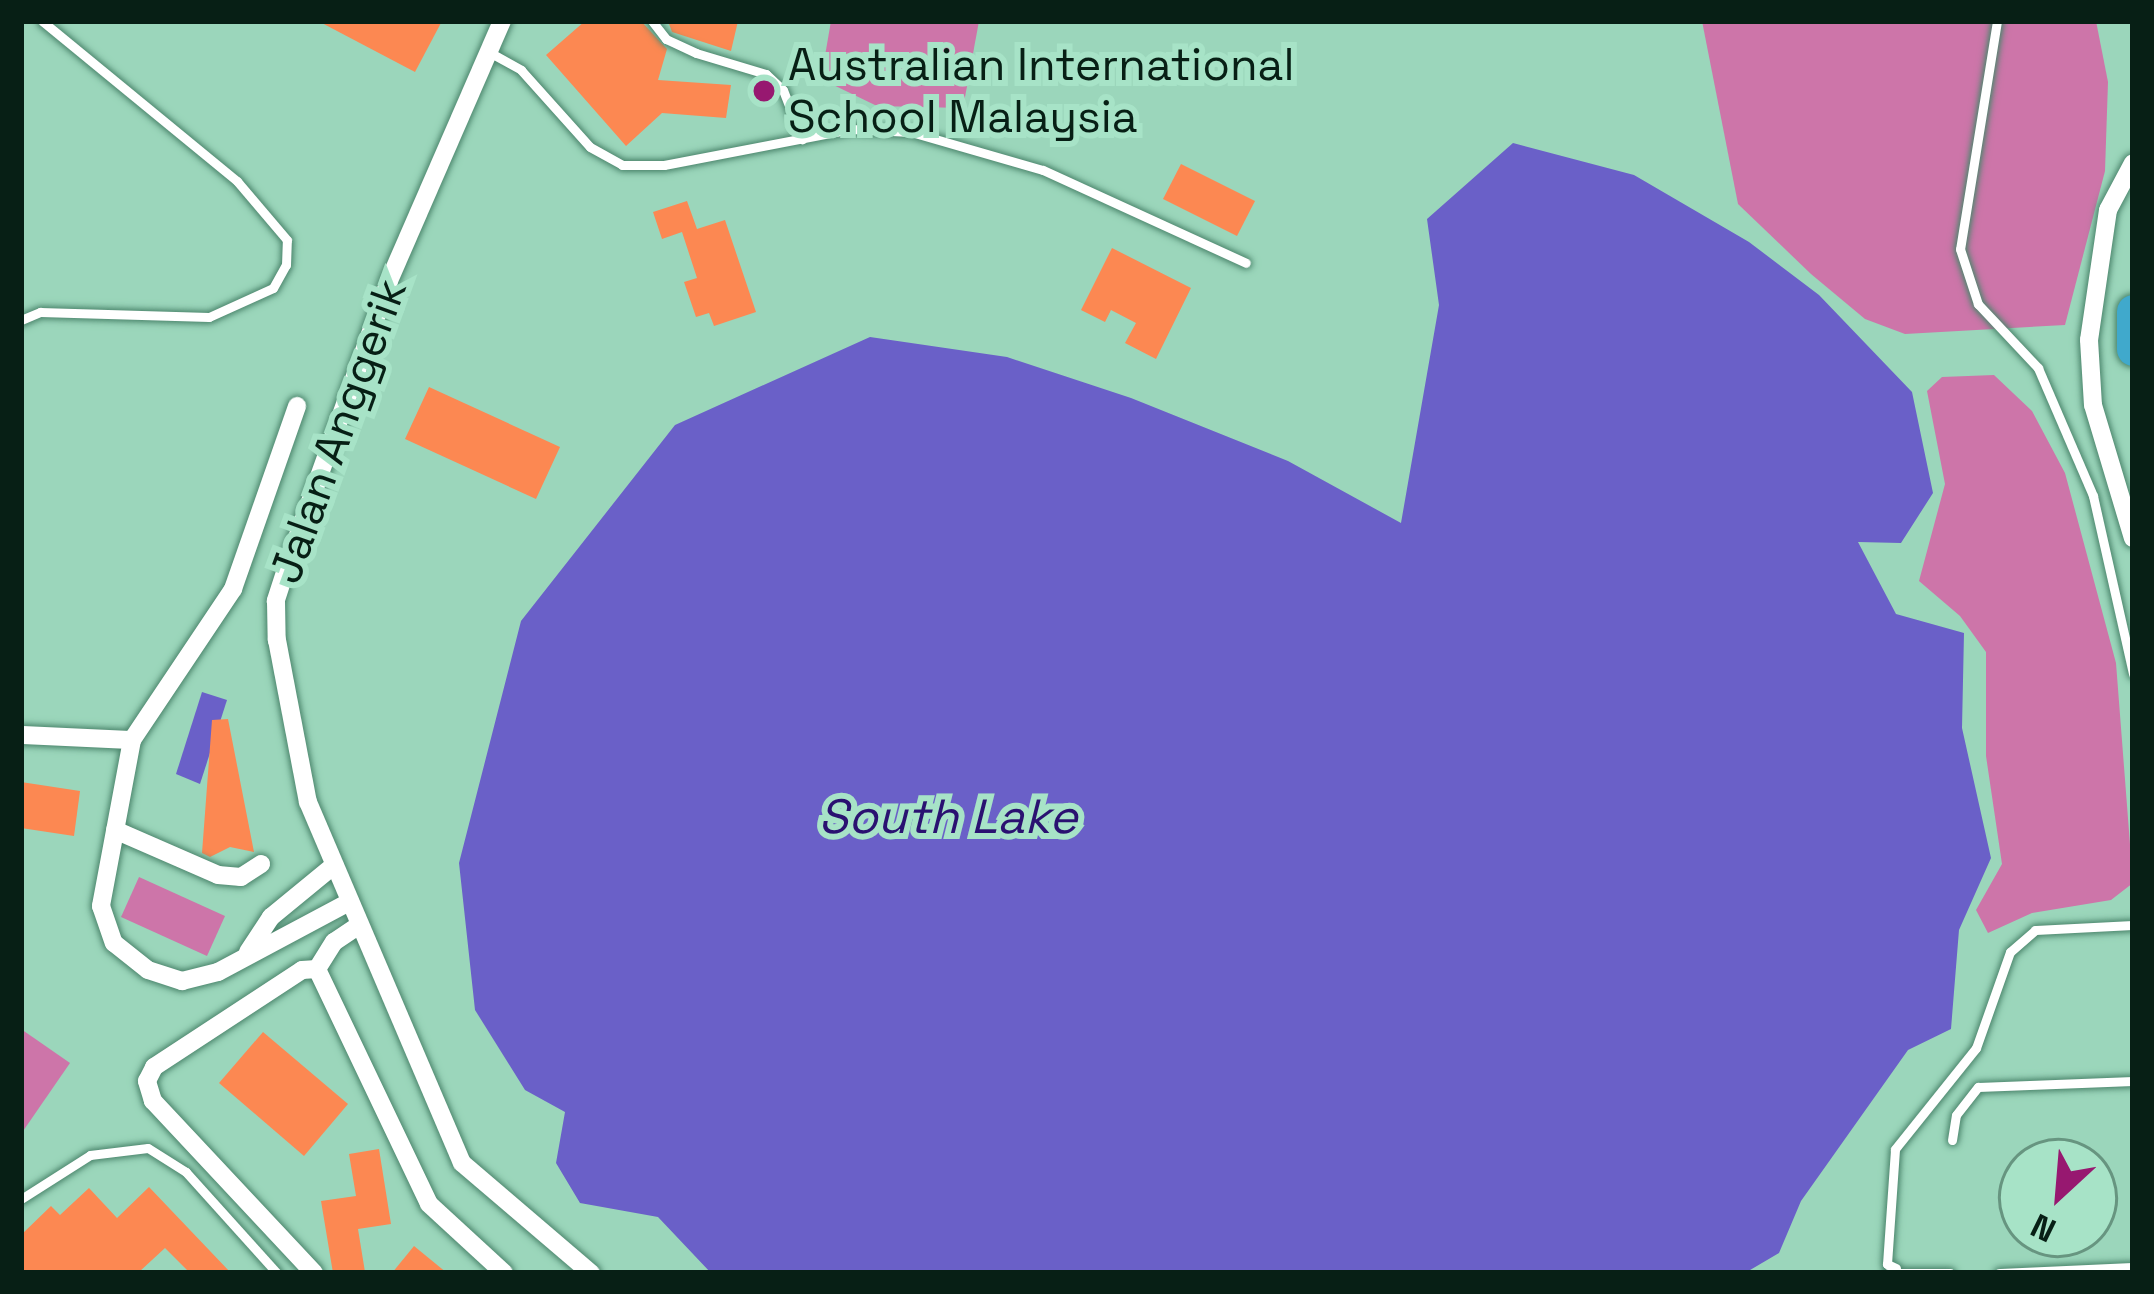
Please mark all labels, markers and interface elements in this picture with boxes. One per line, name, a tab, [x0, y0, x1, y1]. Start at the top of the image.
place label: Australian International School Malaysia	[788, 38, 1294, 144]
marker: Australian International School Malaysia	[751, 78, 777, 104]
street label: Jalan Anggerik	[258, 271, 418, 591]
water label: South Lake	[818, 788, 1078, 846]
north arrow	[1998, 1138, 2118, 1258]
text: N	[2024, 1204, 2063, 1251]

